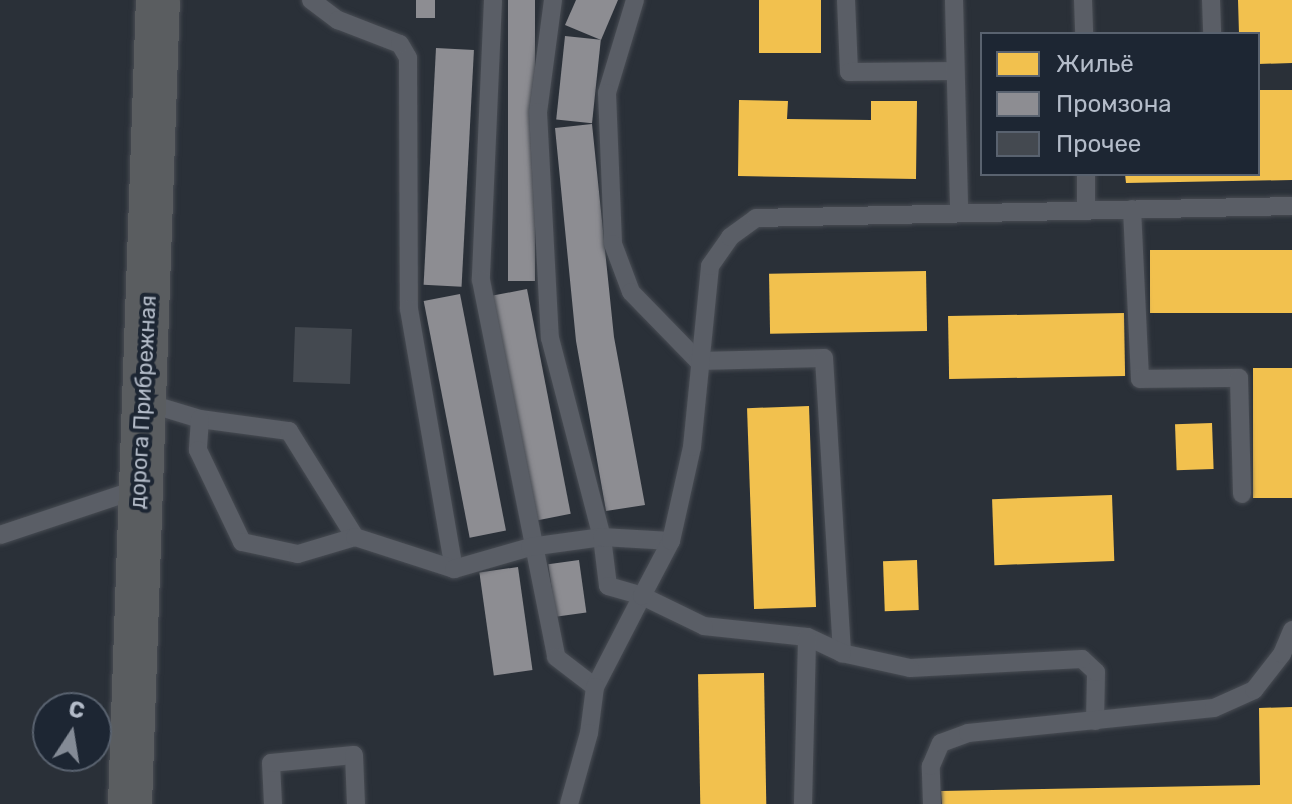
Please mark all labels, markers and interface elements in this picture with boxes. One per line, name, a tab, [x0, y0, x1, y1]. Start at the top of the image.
legend	[980, 32, 1260, 176]
text: Жильё	[1056, 50, 1134, 78]
text: Промзона	[1056, 90, 1172, 118]
text: Прочее	[1056, 130, 1141, 158]
street label: дорога Прибрежная	[124, 294, 162, 510]
north arrow	[32, 692, 112, 772]
text: С	[66, 695, 87, 725]

